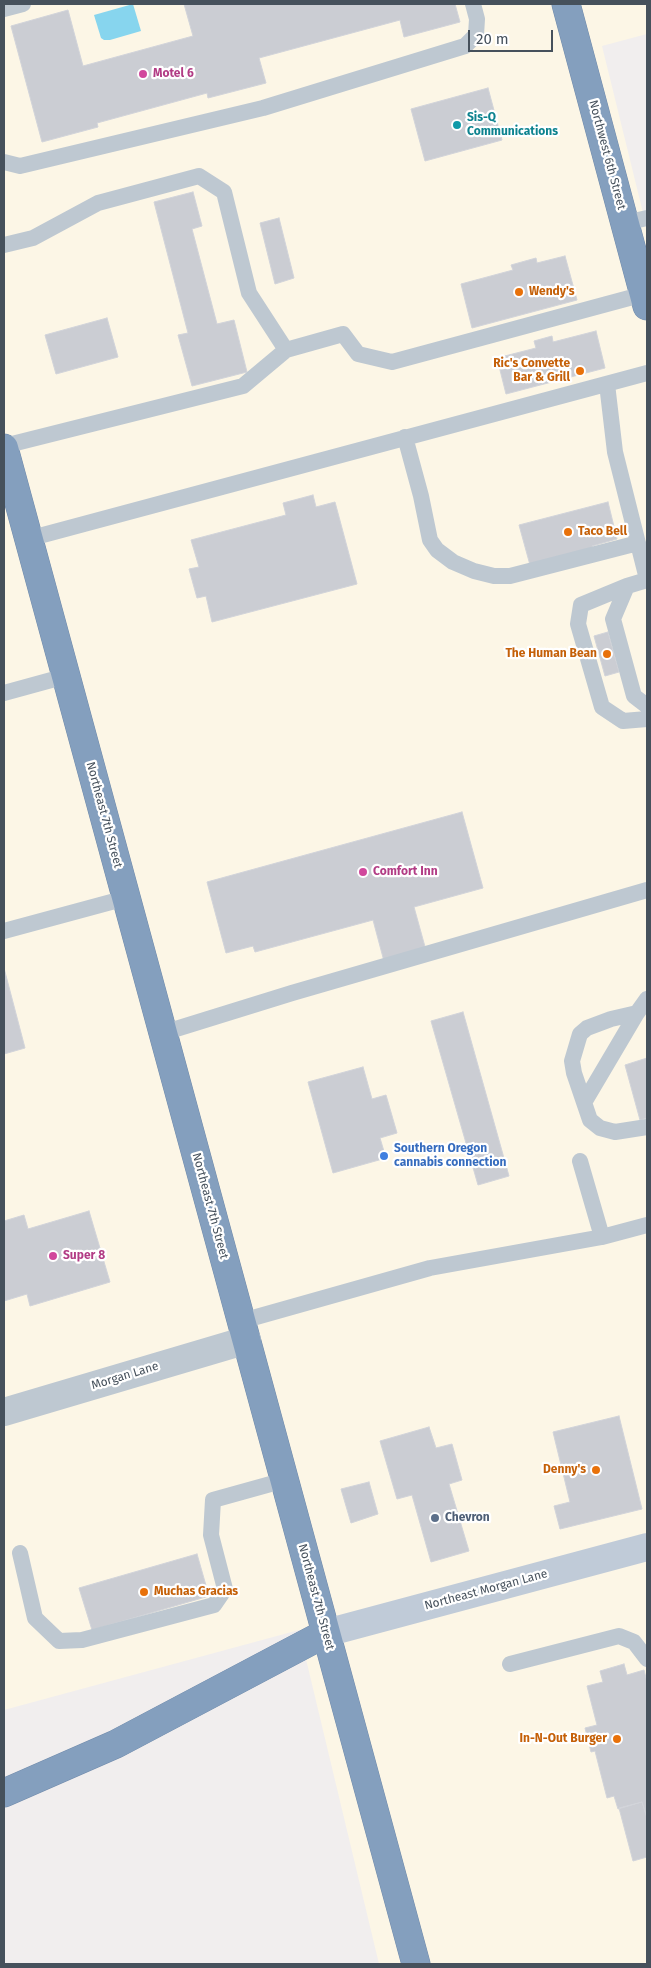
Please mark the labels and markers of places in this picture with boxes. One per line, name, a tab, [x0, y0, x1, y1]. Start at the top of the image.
place label: Motel 6	[153, 67, 194, 81]
marker: Motel 6	[137, 68, 149, 80]
place label: Sis-Q Communications	[467, 111, 558, 139]
marker: Sis-Q Communications	[451, 119, 463, 131]
place label: Wendy's	[529, 285, 575, 299]
marker: Wendy's	[513, 286, 525, 298]
place label: Ric's Convette Bar & Grill	[493, 357, 570, 385]
marker: Ric's Convette Bar & Grill	[574, 365, 586, 377]
place label: Taco Bell	[578, 525, 627, 539]
marker: Taco Bell	[562, 526, 574, 538]
place label: The Human Bean	[505, 647, 597, 661]
marker: The Human Bean	[601, 648, 613, 660]
place label: Comfort Inn	[373, 865, 438, 879]
marker: Comfort Inn	[357, 866, 369, 878]
place label: Southern Oregon cannabis connection	[394, 1142, 506, 1170]
marker: Southern Oregon cannabis connection	[378, 1150, 390, 1162]
place label: Super 8	[63, 1249, 105, 1263]
marker: Super 8	[47, 1250, 59, 1262]
place label: Denny's	[543, 1463, 586, 1477]
marker: Denny's	[590, 1464, 602, 1476]
place label: Chevron	[445, 1511, 490, 1525]
marker: Chevron	[429, 1512, 441, 1524]
place label: Muchas Gracias	[154, 1585, 238, 1599]
marker: Muchas Gracias	[138, 1586, 150, 1598]
place label: In-N-Out Burger	[519, 1732, 607, 1746]
marker: In-N-Out Burger	[611, 1733, 623, 1745]

